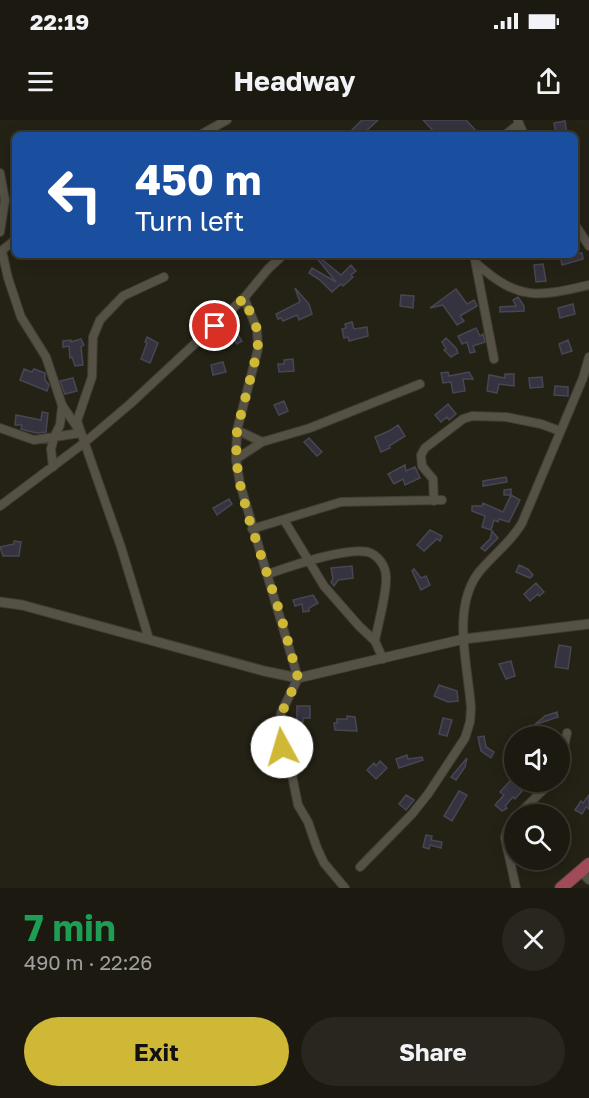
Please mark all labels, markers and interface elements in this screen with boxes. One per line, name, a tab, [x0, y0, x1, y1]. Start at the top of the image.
text: 22:19	[30, 8, 89, 35]
icon: menu	[24, 65, 57, 98]
text: Headway	[234, 65, 355, 97]
icon: share	[532, 65, 565, 98]
text: 450 m	[135, 154, 261, 204]
icon: left	[36, 156, 114, 234]
text: Turn left	[135, 205, 244, 237]
pin	[189, 300, 240, 351]
icon: arrive	[198, 309, 231, 342]
position arrow	[250, 715, 314, 779]
map controls	[504, 726, 570, 870]
button: sound	[504, 726, 570, 792]
button: search	[504, 804, 570, 870]
text: 7 min	[24, 906, 116, 949]
button: close	[502, 908, 565, 971]
text: 490 m · 22:26	[24, 950, 152, 974]
button: Exit	[24, 1017, 289, 1086]
button: Share	[301, 1017, 565, 1086]

